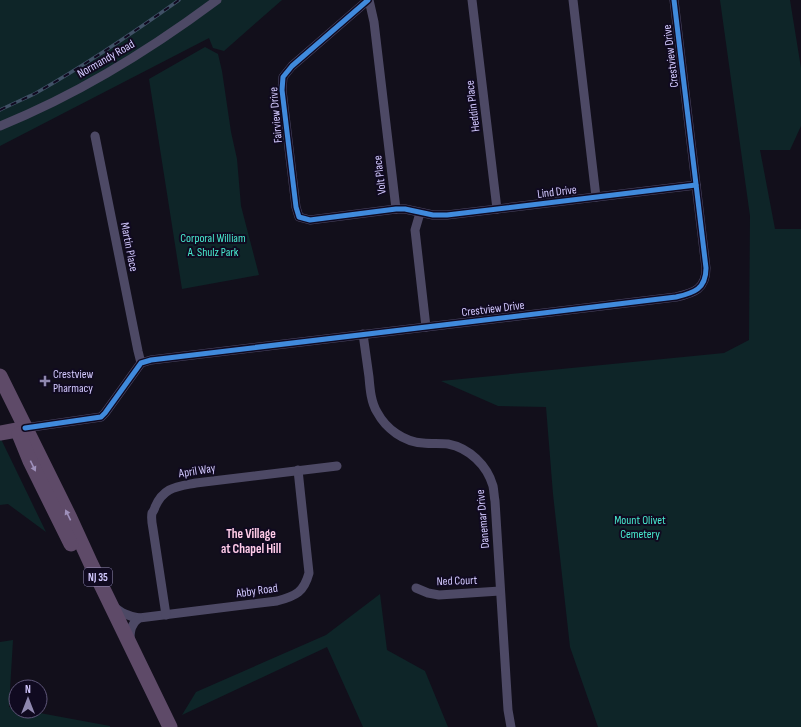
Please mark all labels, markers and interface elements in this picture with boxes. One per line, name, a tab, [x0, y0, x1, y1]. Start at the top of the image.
street label: Crestview Drive	[660, 24, 682, 88]
street label: Normandy Road	[75, 37, 137, 81]
street label: Heddin Place	[462, 79, 484, 133]
street label: Fairview Drive	[266, 86, 286, 144]
street label: Volt Place	[370, 154, 390, 195]
street label: Lind Drive	[536, 182, 578, 202]
street label: Martin Place	[117, 221, 141, 273]
park label: Corporal William A. Shulz Park	[180, 231, 246, 260]
street label: Crestview Drive	[461, 298, 525, 320]
place label: Crestview Pharmacy	[53, 367, 94, 396]
marker: Crestview Pharmacy	[40, 376, 50, 386]
one-way arrow	[30, 460, 36, 472]
street label: April Way	[177, 461, 217, 481]
street label: Danemar Drive	[473, 489, 493, 549]
one-way arrow	[65, 509, 72, 521]
park label: Mount Olivet Cemetery	[614, 513, 666, 542]
district label: The Village at Chapel Hill	[221, 526, 281, 557]
road number: NJ 35	[84, 568, 112, 586]
street label: Ned Court	[436, 573, 478, 589]
street label: Abby Road	[234, 581, 279, 601]
north arrow	[8, 679, 48, 719]
text: N	[25, 683, 31, 696]

